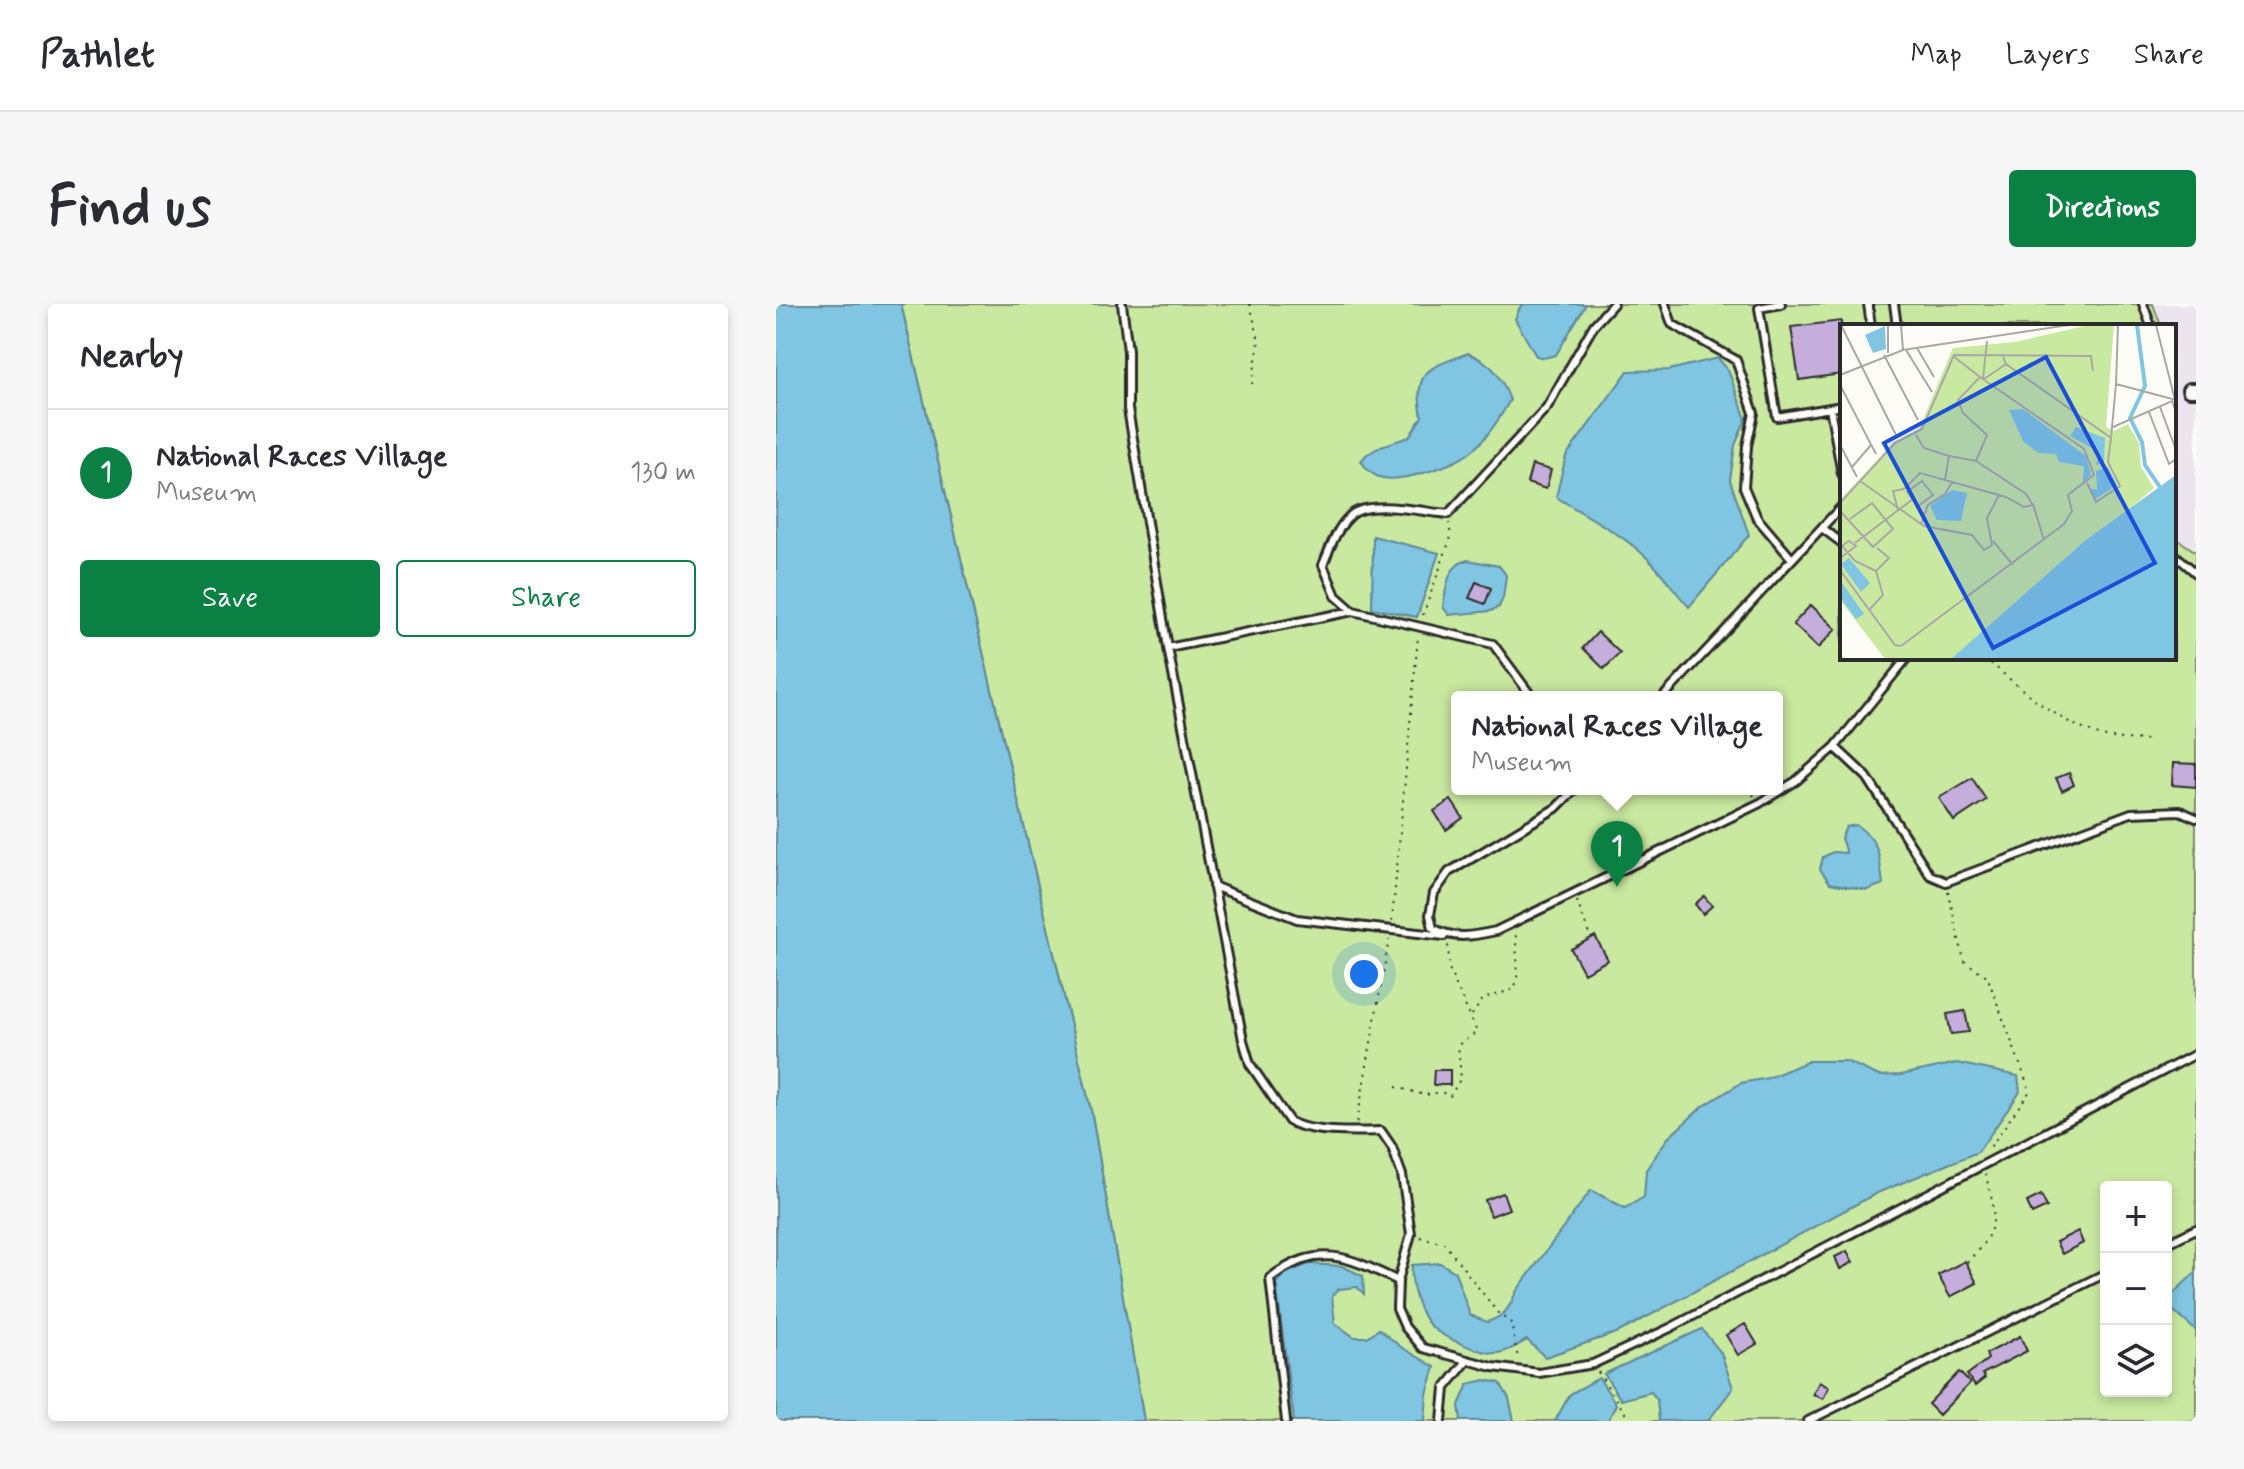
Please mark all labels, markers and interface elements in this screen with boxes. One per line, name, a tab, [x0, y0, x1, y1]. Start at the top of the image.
text: Pathlet	[40, 31, 155, 80]
text: Map	[1911, 37, 1962, 74]
text: Layers	[2006, 37, 2090, 74]
text: Share	[2134, 37, 2204, 74]
button: Directions	[2009, 170, 2196, 247]
text: Find us	[48, 172, 211, 245]
inset map	[1840, 324, 2176, 660]
text: Nearby	[80, 334, 184, 379]
text: National Races Village	[156, 437, 447, 476]
text: 1	[100, 456, 112, 490]
text: 130 m	[630, 456, 696, 490]
text: Museum	[156, 476, 257, 510]
button: Save	[80, 560, 380, 637]
button: Share	[396, 560, 696, 637]
popup	[1451, 691, 1783, 795]
text: National Races Village	[1471, 707, 1763, 746]
text: Museum	[1471, 746, 1572, 780]
pin: 1	[1591, 821, 1643, 887]
your location	[1344, 954, 1384, 994]
map controls	[2100, 1181, 2172, 1397]
button: +	[2100, 1181, 2172, 1253]
button: −	[2100, 1253, 2172, 1325]
button: layers	[2100, 1325, 2172, 1397]

